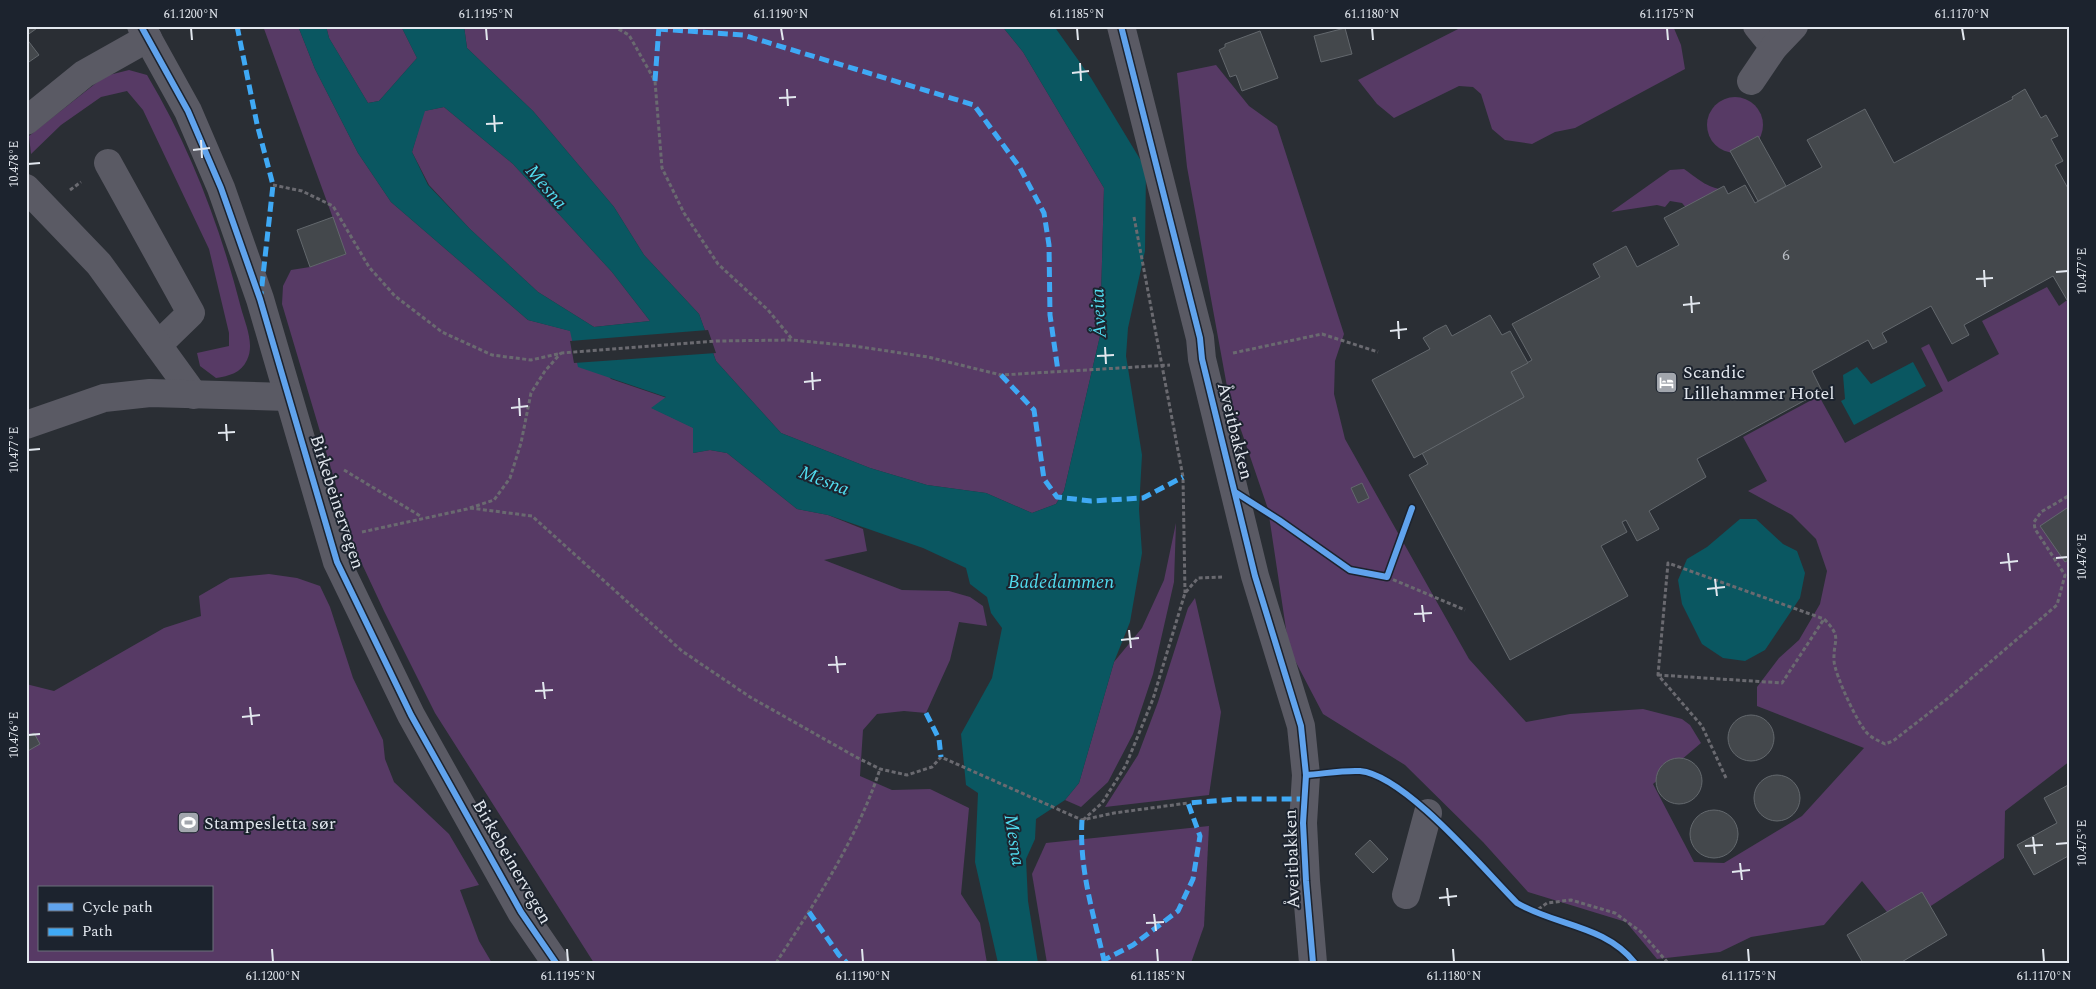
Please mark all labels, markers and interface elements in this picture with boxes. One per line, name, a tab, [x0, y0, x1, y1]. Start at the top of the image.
text: 61.1200°N	[164, 5, 218, 24]
text: 61.1195°N	[459, 5, 513, 24]
text: 61.1190°N	[754, 5, 808, 24]
text: 61.1185°N	[1050, 5, 1104, 24]
text: 61.1180°N	[1345, 5, 1399, 24]
text: 61.1175°N	[1640, 5, 1694, 24]
text: 61.1170°N	[1935, 5, 1989, 24]
text: 10.478°E	[5, 141, 24, 187]
water label: Mesna	[518, 158, 574, 216]
house number: 6	[1782, 244, 1790, 267]
text: 10.477°E	[2073, 248, 2092, 294]
water label: Åveita	[1083, 287, 1115, 340]
place label: Scandic Lillehammer Hotel	[1683, 359, 1835, 407]
hotel icon: Scandic Lillehammer Hotel	[1655, 370, 1679, 394]
street label: Åveitbakken	[1210, 379, 1260, 483]
text: 10.477°E	[5, 427, 24, 473]
street label: Birkebeinervegen	[303, 431, 371, 573]
water label: Mesna	[795, 458, 854, 504]
text: 10.476°E	[2073, 534, 2092, 580]
water label: Badedammen	[1008, 568, 1114, 597]
text: 10.476°E	[5, 712, 24, 758]
street label: Birkebeinervegen	[465, 795, 559, 929]
street label: Åveitbakken	[1277, 809, 1307, 909]
place label: Stampesletta sør	[204, 810, 336, 837]
sports icon: Stampesletta sør	[176, 811, 200, 835]
water label: Mesna	[996, 812, 1032, 868]
text: 10.475°E	[2073, 820, 2092, 866]
legend	[38, 886, 212, 952]
text: Cycle path	[82, 896, 153, 919]
text: Path	[82, 920, 113, 943]
text: 61.1200°N	[246, 967, 300, 986]
text: 61.1195°N	[541, 967, 595, 986]
text: 61.1190°N	[836, 967, 890, 986]
text: 61.1185°N	[1131, 967, 1185, 986]
text: 61.1180°N	[1427, 967, 1481, 986]
text: 61.1175°N	[1722, 967, 1776, 986]
text: 61.1170°N	[2017, 967, 2071, 986]

